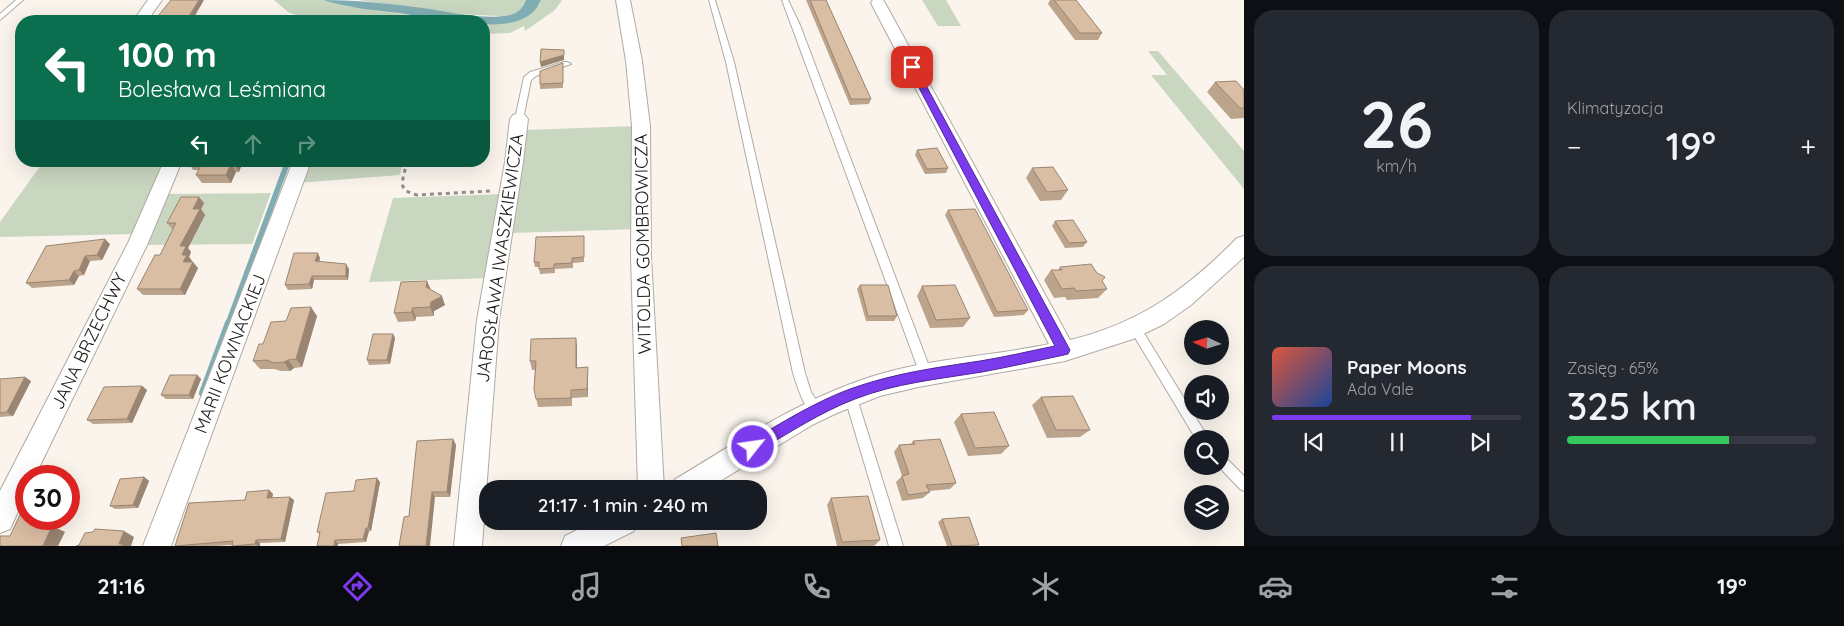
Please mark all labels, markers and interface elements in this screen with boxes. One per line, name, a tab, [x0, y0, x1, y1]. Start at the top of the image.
text: 100 m	[118, 32, 217, 76]
icon: left	[35, 35, 100, 100]
pin	[891, 46, 933, 88]
icon: arrive	[898, 53, 926, 81]
text: Bolesława Leśmiana	[118, 75, 326, 103]
text: 26	[1360, 83, 1433, 164]
text: Klimatyzacja	[1567, 98, 1663, 118]
text: 19°	[1666, 122, 1716, 170]
text: −	[1567, 129, 1582, 164]
text: +	[1800, 129, 1816, 164]
icon: left	[186, 130, 214, 158]
icon: ahead	[239, 130, 267, 158]
icon: right	[292, 130, 320, 158]
street label: JAROSŁAWA IWASZKIEWICZA	[471, 132, 528, 384]
street label: WITOLDA GOMBROWICZA	[629, 133, 656, 354]
text: km/h	[1376, 156, 1417, 176]
street label: JANA BRZECHWY	[46, 269, 132, 413]
street label: MARII KOWNACKIEJ	[189, 271, 270, 437]
north arrow	[1184, 320, 1229, 365]
map controls	[1184, 320, 1229, 530]
text: Paper Moons	[1347, 355, 1467, 379]
text: Zasięg · 65%	[1567, 358, 1658, 378]
button: sound	[1184, 375, 1229, 420]
text: Ada Vale	[1347, 379, 1414, 399]
text: 325 km	[1567, 382, 1697, 430]
position arrow	[726, 420, 778, 472]
icon: previous	[1300, 428, 1328, 456]
icon: pause	[1383, 428, 1411, 456]
icon: next	[1466, 428, 1494, 456]
button: search	[1184, 430, 1229, 475]
speed limit sign: 30	[15, 465, 80, 530]
button: layers	[1184, 485, 1229, 530]
text: 21:17 · 1 min · 240 m	[538, 493, 708, 517]
icon: directions	[340, 569, 375, 604]
icon: music	[569, 569, 604, 604]
icon: phone	[799, 569, 834, 604]
icon: climate	[1028, 569, 1063, 604]
icon: car	[1258, 569, 1293, 604]
icon: filters	[1487, 569, 1522, 604]
text: 21:16	[97, 572, 145, 600]
text: 19°	[1717, 572, 1747, 600]

